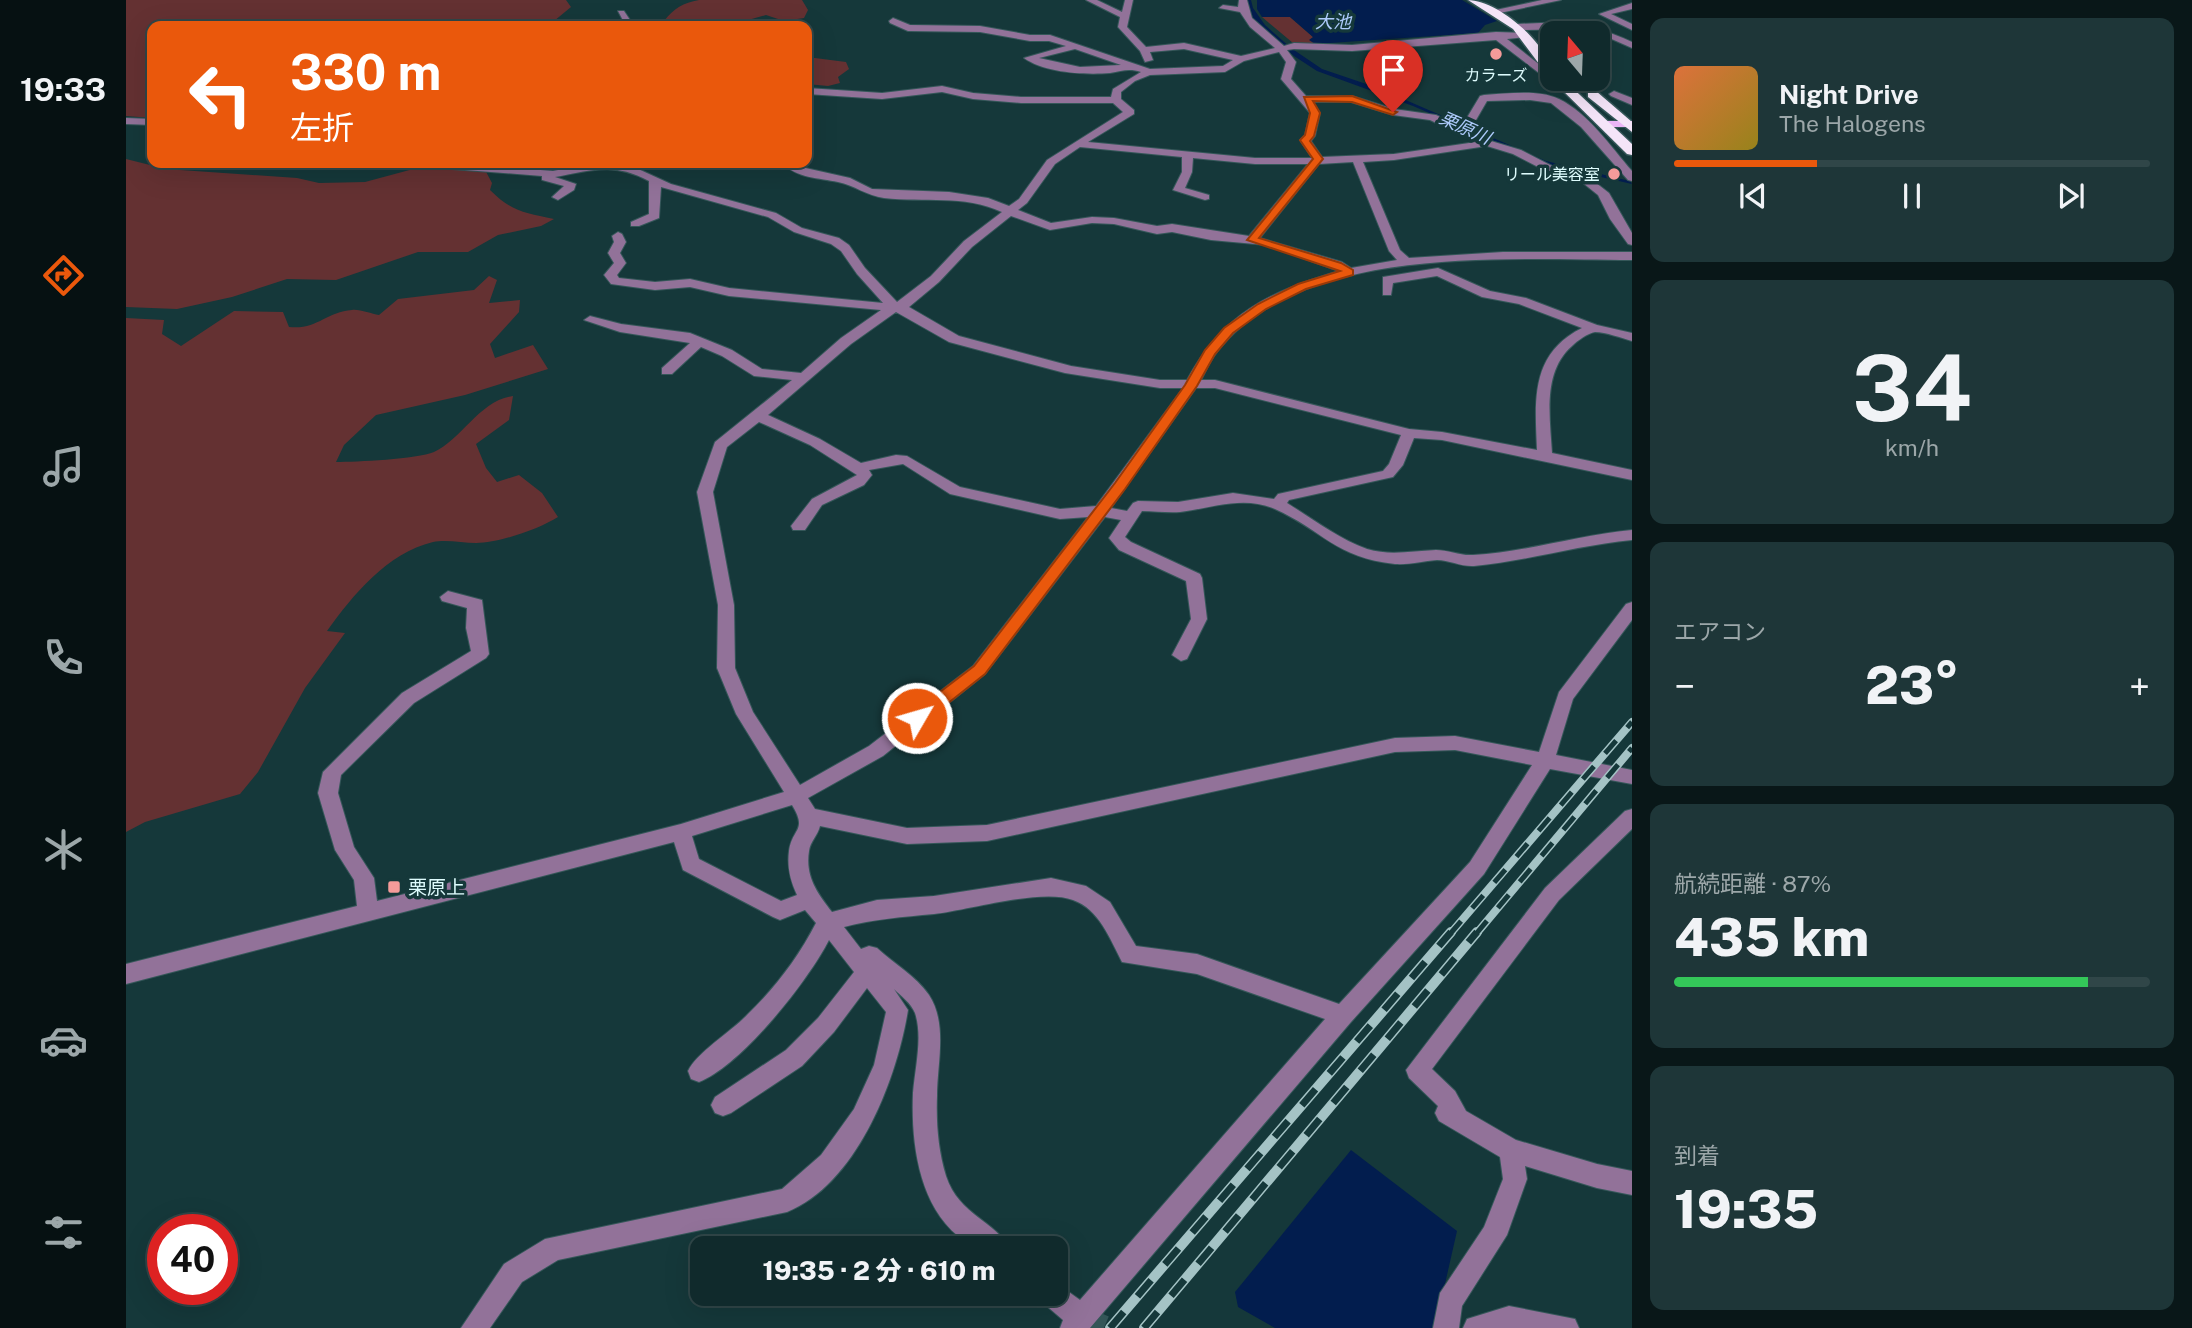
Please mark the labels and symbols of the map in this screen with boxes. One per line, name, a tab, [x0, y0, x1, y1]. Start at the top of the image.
water label: 大池	[1315, 11, 1353, 32]
north arrow	[1540, 21, 1610, 91]
pin	[1363, 40, 1423, 112]
marker: カラーズ	[1488, 46, 1504, 62]
place label: カラーズ	[1464, 66, 1528, 85]
water label: 栗原川	[1436, 107, 1496, 149]
place label: リール美容室	[1504, 165, 1600, 184]
marker: リール美容室	[1606, 166, 1622, 182]
position arrow	[880, 681, 954, 755]
place label: 栗原上	[408, 876, 465, 898]
marker: 栗原上	[386, 879, 402, 895]
speed limit sign: 40	[147, 1214, 238, 1305]

